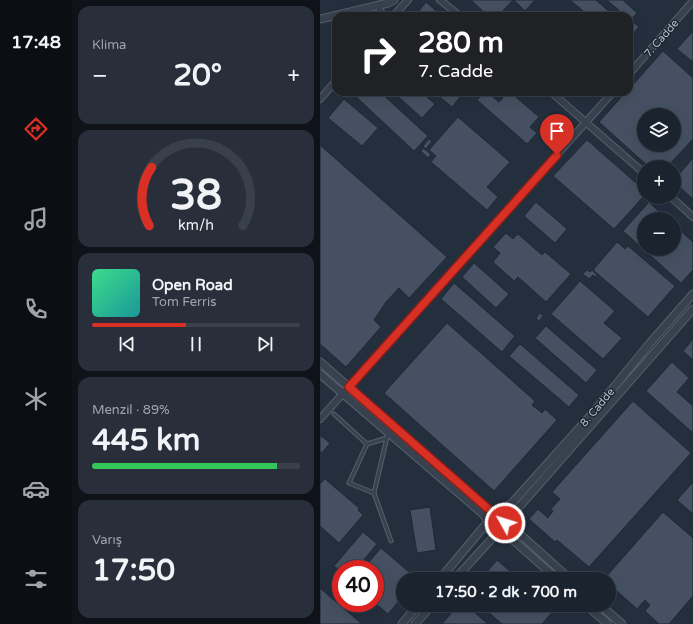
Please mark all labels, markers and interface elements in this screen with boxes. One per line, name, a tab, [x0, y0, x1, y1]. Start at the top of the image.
street label: 7. Cadde	[641, 17, 681, 60]
text: 280 m	[418, 26, 504, 60]
icon: right	[352, 28, 404, 80]
text: 17:48	[11, 31, 61, 53]
text: Klima	[92, 37, 126, 53]
text: 20°	[173, 57, 222, 94]
text: 7. Cadde	[418, 60, 493, 82]
text: −	[92, 63, 108, 89]
text: +	[288, 63, 300, 89]
map controls	[637, 108, 681, 256]
button: layers	[637, 108, 681, 152]
pin	[540, 114, 574, 155]
icon: directions	[22, 115, 50, 143]
icon: arrive	[546, 120, 568, 142]
button: +	[637, 160, 681, 204]
text: 38	[170, 171, 222, 221]
icon: music	[22, 205, 50, 233]
button: −	[637, 212, 681, 256]
text: km/h	[178, 217, 214, 234]
text: Open Road	[152, 276, 233, 294]
text: Tom Ferris	[152, 294, 216, 310]
icon: phone	[22, 295, 50, 323]
icon: previous	[116, 333, 138, 355]
icon: pause	[185, 333, 207, 355]
icon: next	[254, 333, 276, 355]
icon: climate	[22, 385, 50, 413]
street label: 8. Cadde	[577, 385, 617, 429]
text: Menzil · 89%	[92, 402, 170, 418]
text: 445 km	[92, 422, 200, 459]
icon: car	[22, 475, 50, 503]
position arrow	[484, 502, 526, 544]
text: Varış	[92, 532, 122, 548]
text: 17:50	[92, 552, 175, 589]
speed limit sign: 40	[332, 560, 384, 612]
icon: filters	[22, 565, 50, 593]
text: 17:50 · 2 dk · 700 m	[435, 583, 577, 601]

